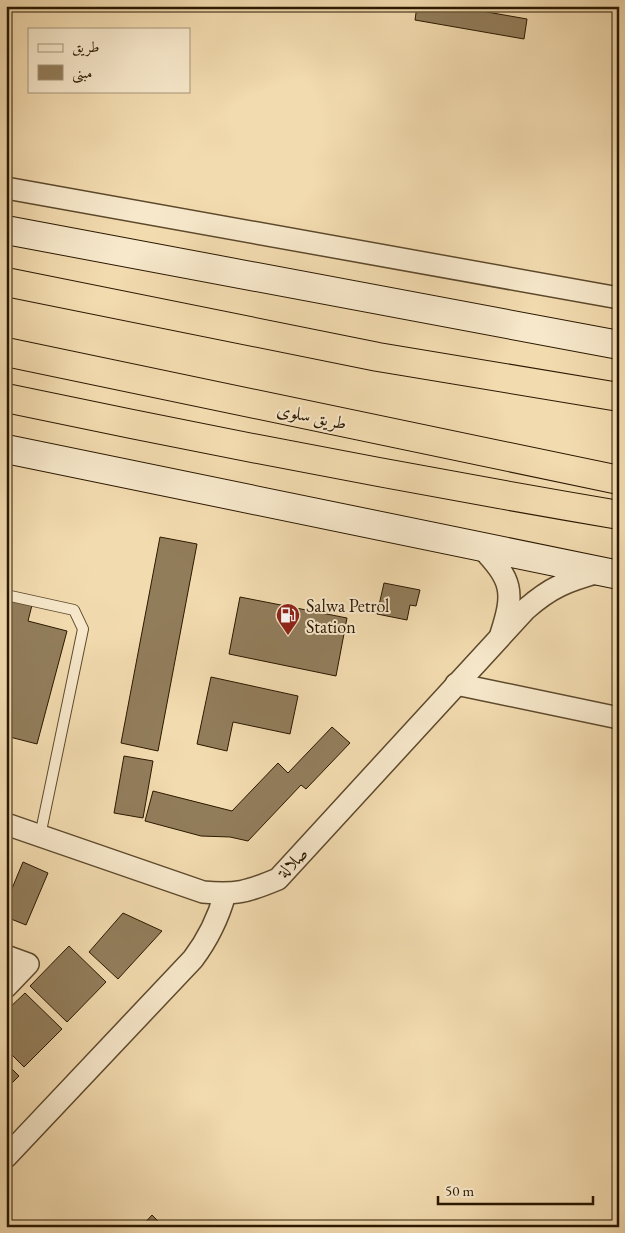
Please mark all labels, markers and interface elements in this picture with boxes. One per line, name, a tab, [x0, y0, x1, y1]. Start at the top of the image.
legend	[28, 28, 190, 92]
text: طريق	[72, 37, 99, 57]
text: مبنى	[72, 63, 92, 84]
street label: طريق سلوى	[275, 397, 349, 436]
place label: Salwa Petrol Station	[306, 594, 389, 638]
fuel station icon: Salwa Petrol Station	[275, 602, 301, 636]
street label: صلالة	[271, 842, 312, 883]
scale bar	[438, 1173, 592, 1205]
text: 50 m	[445, 1181, 474, 1200]

